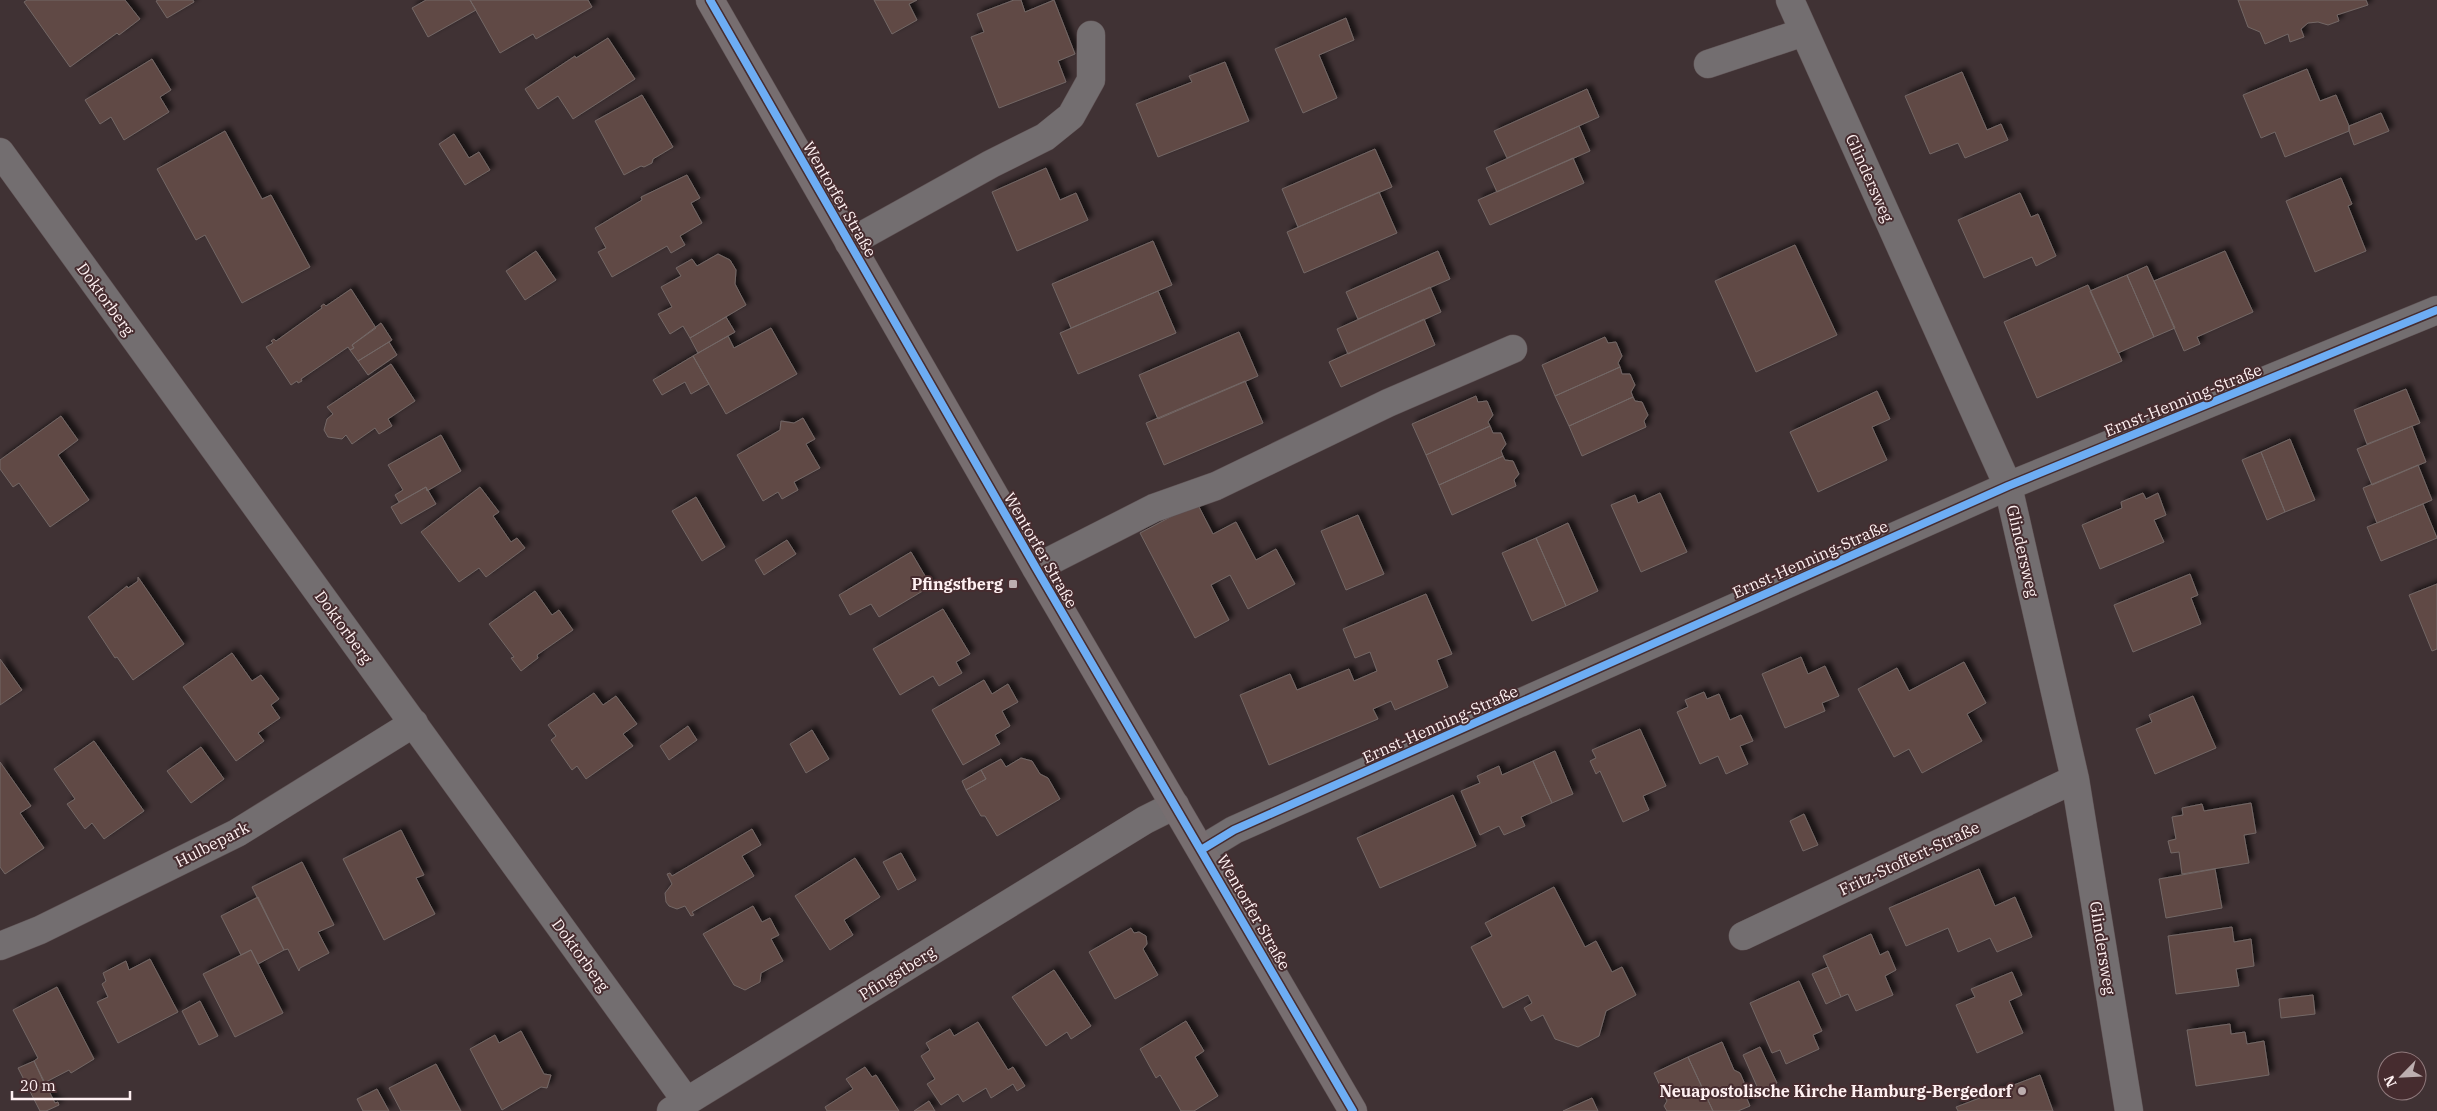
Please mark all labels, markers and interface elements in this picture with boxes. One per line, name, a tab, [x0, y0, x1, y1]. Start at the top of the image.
street label: Glindersweg	[1842, 131, 1898, 225]
street label: Wentorfer Straße	[799, 138, 881, 260]
street label: Doktorberg	[73, 259, 139, 340]
street label: Ernst-Henning-Straße	[2101, 359, 2265, 441]
street label: Wentorfer Straße	[1000, 489, 1082, 611]
street label: Glindersweg	[2003, 503, 2043, 599]
street label: Ernst-Henning-Straße	[1729, 516, 1891, 602]
place label: Pfingstberg	[911, 574, 1004, 594]
marker: Pfingstberg	[1007, 578, 1019, 590]
street label: Doktorberg	[311, 587, 377, 668]
street label: Ernst-Henning-Straße	[1359, 681, 1521, 767]
street label: Hulbepark	[171, 816, 253, 871]
street label: Fritz-Stoffert-Straße	[1836, 817, 1982, 899]
street label: Wentorfer Straße	[1213, 851, 1295, 973]
street label: Glindersweg	[2086, 900, 2120, 996]
street label: Doktorberg	[548, 915, 614, 996]
street label: Pfingstberg	[855, 941, 939, 1004]
north arrow	[2377, 1051, 2427, 1101]
scale bar	[12, 1068, 130, 1100]
text: N	[2380, 1073, 2401, 1090]
text: 20 m	[20, 1076, 56, 1095]
place label: Neuapostolische Kirche Hamburg-Bergedorf	[1659, 1081, 2014, 1101]
marker: Neuapostolische Kirche Hamburg-Bergedorf	[2016, 1085, 2028, 1097]

